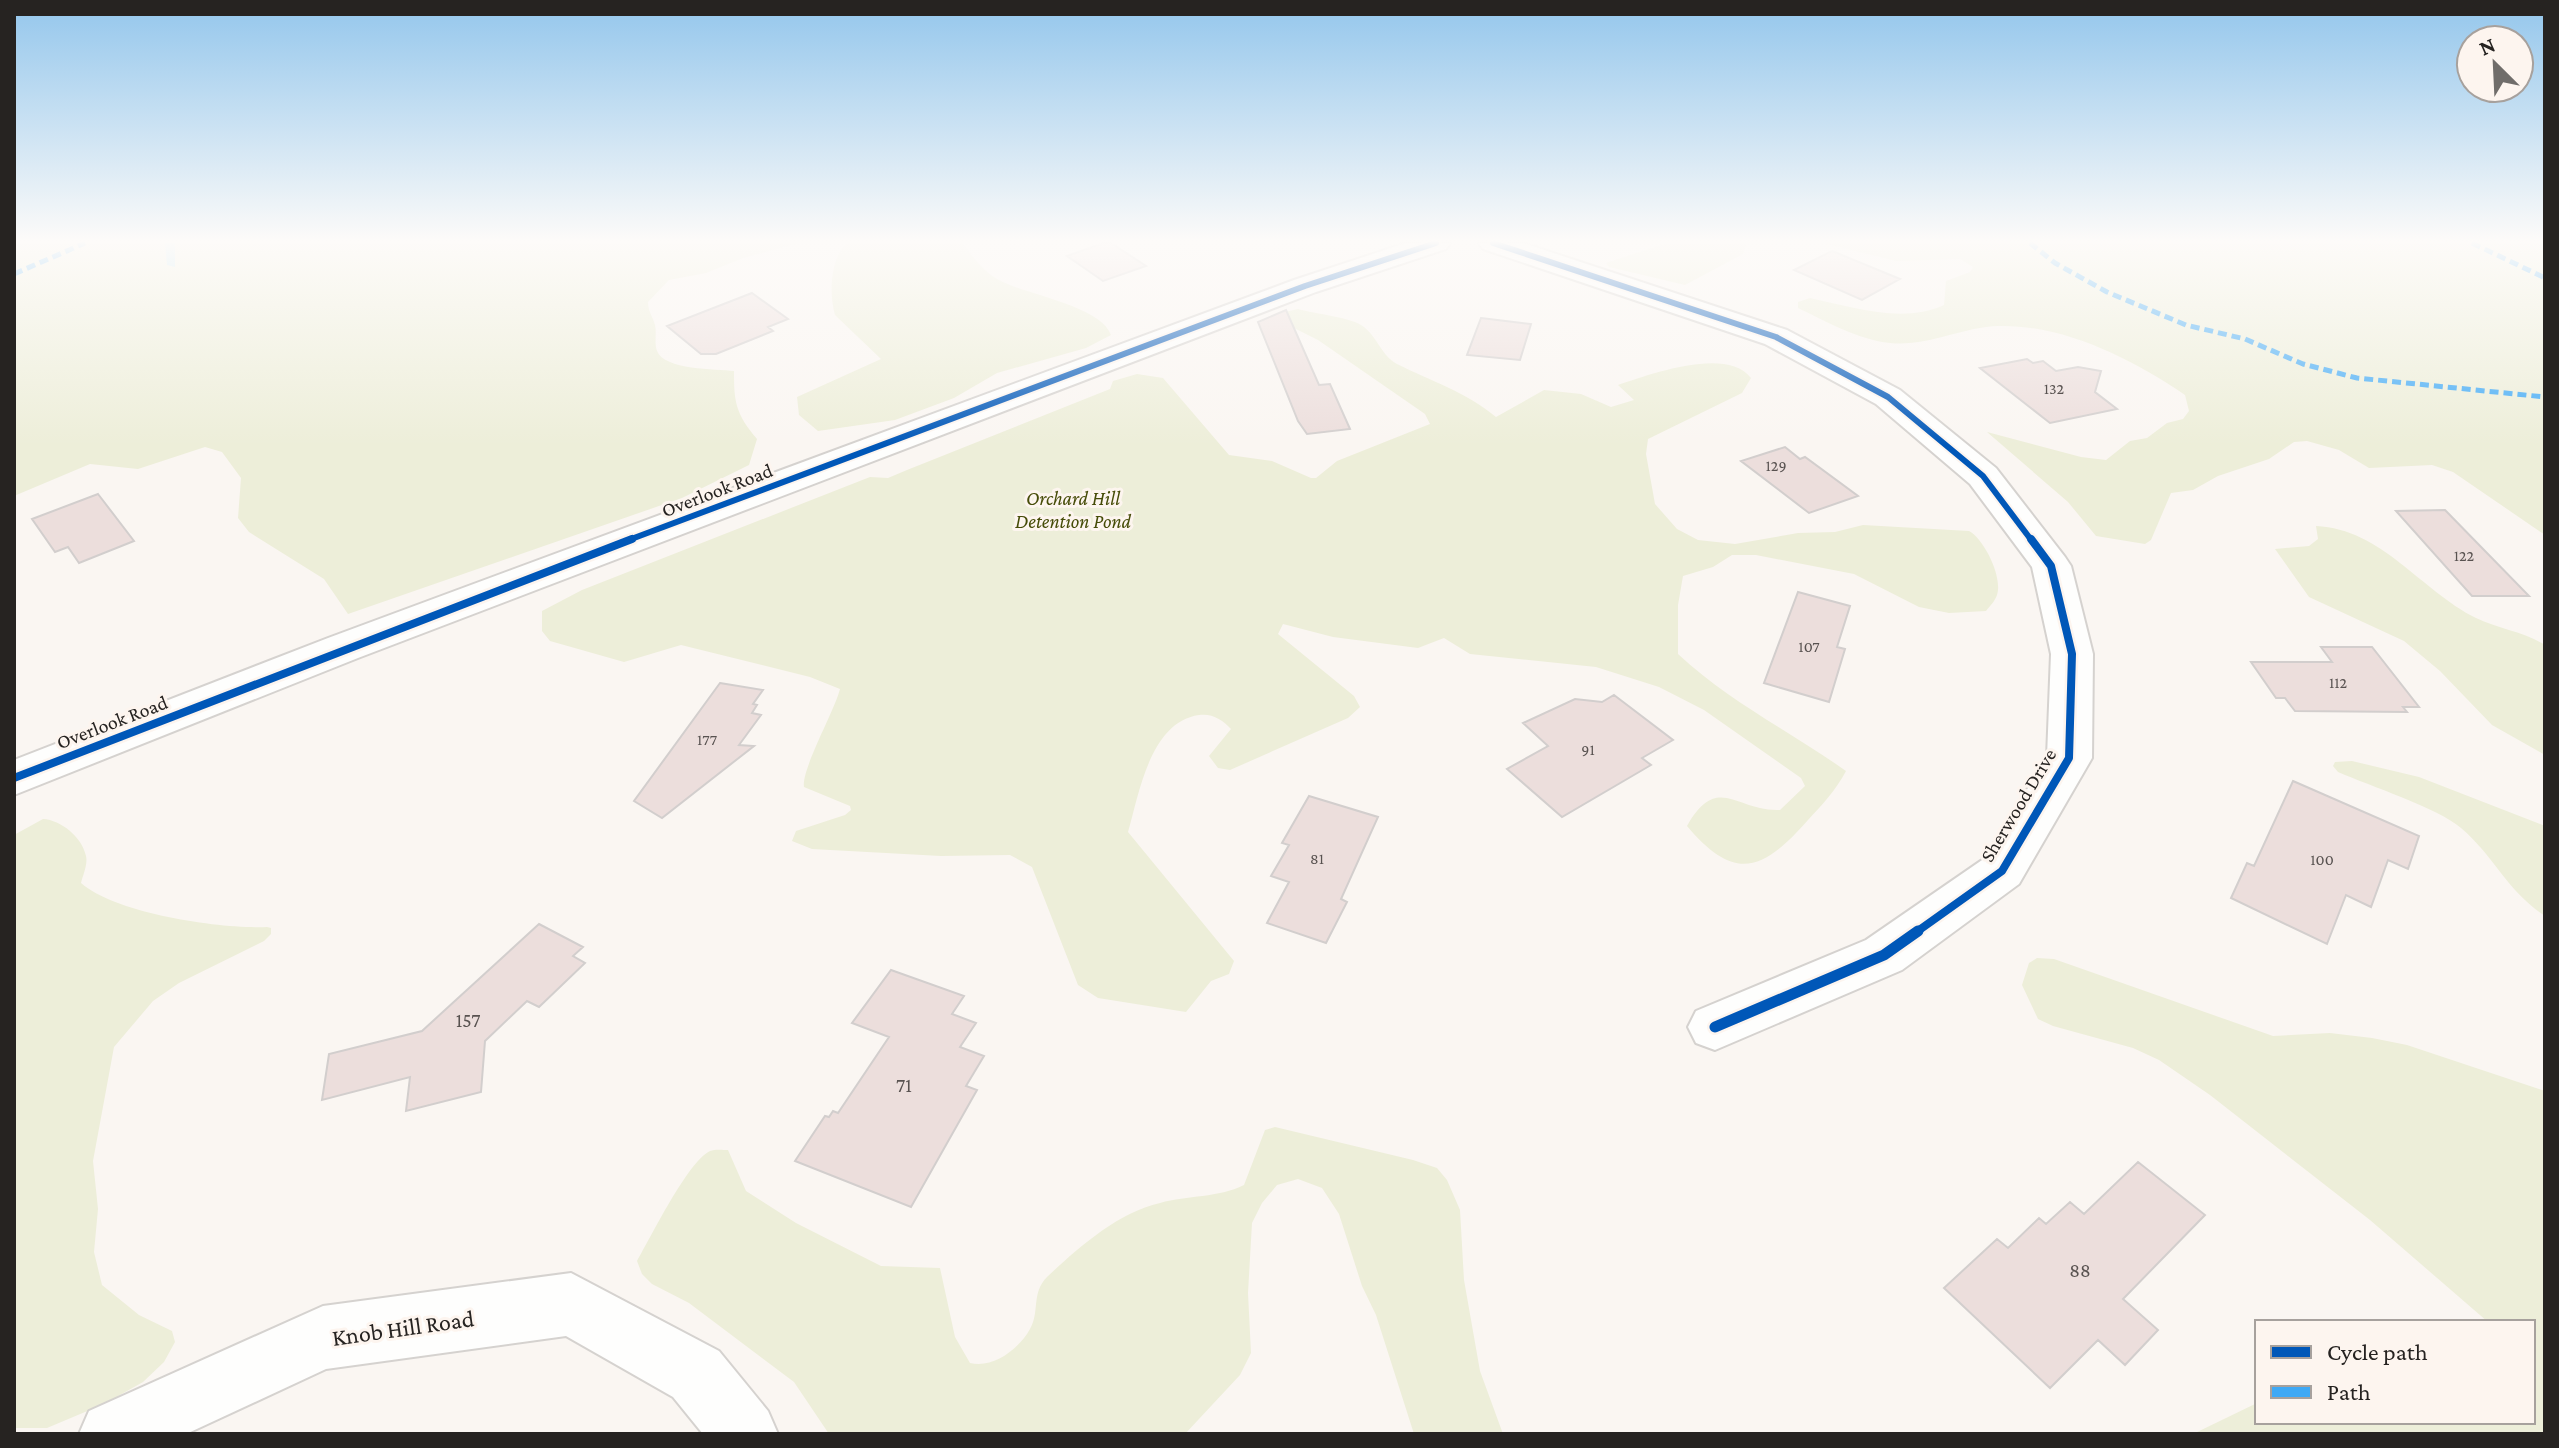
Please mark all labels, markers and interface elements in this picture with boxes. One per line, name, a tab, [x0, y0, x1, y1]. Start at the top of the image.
north arrow	[2455, 24, 2535, 104]
text: N	[2475, 32, 2499, 61]
house number: 132	[2044, 380, 2065, 397]
house number: 129	[1765, 457, 1787, 474]
street label: Overlook Road	[658, 459, 776, 521]
park label: Orchard Hill Detention Pond	[1015, 487, 1132, 532]
house number: 122	[2454, 547, 2475, 564]
house number: 107	[1798, 638, 1820, 655]
house number: 112	[2329, 674, 2348, 691]
street label: Overlook Road	[53, 691, 171, 753]
house number: 177	[697, 731, 718, 748]
house number: 91	[1581, 741, 1595, 758]
street label: Sherwood Drive	[1976, 744, 2061, 866]
house number: 81	[1310, 850, 1324, 867]
house number: 100	[2310, 851, 2334, 868]
house number: 157	[456, 1009, 480, 1031]
house number: 71	[896, 1074, 912, 1096]
house number: 88	[2069, 1259, 2091, 1281]
street label: Knob Hill Road	[330, 1304, 476, 1351]
legend	[2255, 1320, 2535, 1424]
text: Cycle path	[2327, 1338, 2428, 1365]
text: Path	[2327, 1378, 2371, 1405]

